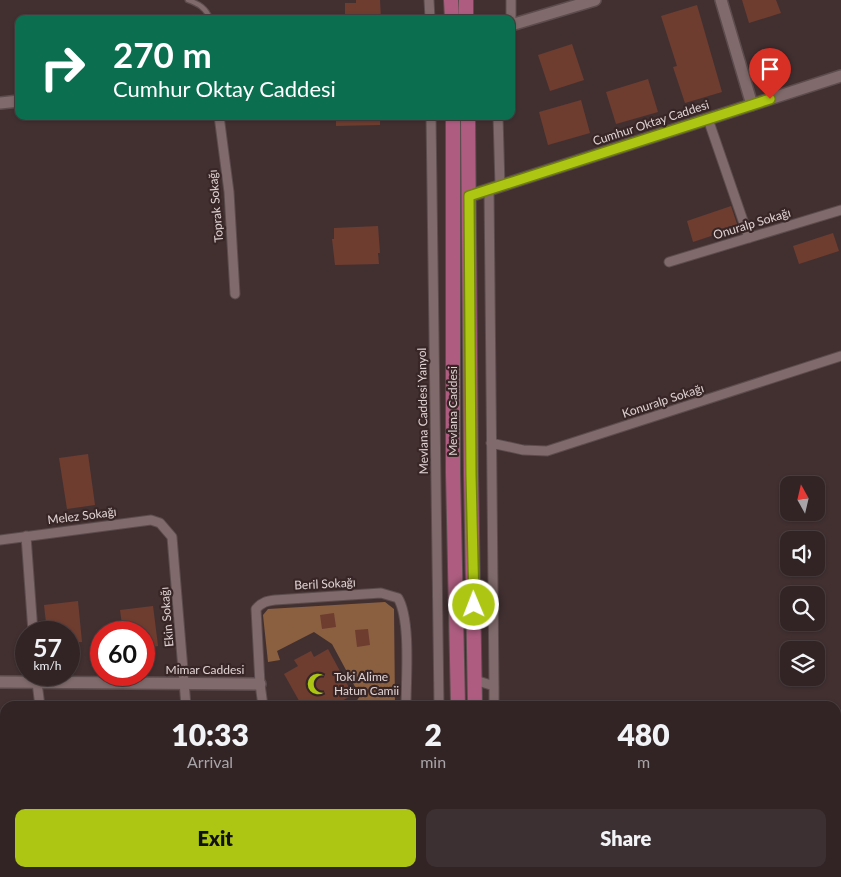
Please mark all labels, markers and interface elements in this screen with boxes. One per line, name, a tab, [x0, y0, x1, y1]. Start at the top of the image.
text: 270 m	[113, 33, 212, 75]
icon: right	[30, 35, 95, 100]
pin	[749, 48, 791, 99]
icon: arrive	[756, 55, 784, 83]
text: Cumhur Oktay Caddesi	[113, 75, 336, 102]
street label: Cumhur Oktay Caddesi	[591, 97, 711, 148]
street label: Toprak Sokağı	[205, 169, 226, 243]
street label: Onuralp Sokağı	[711, 205, 792, 242]
street label: Mevlana Caddesi Yanyol	[414, 348, 431, 474]
street label: Mevlana Caddesi	[445, 366, 460, 456]
street label: Konuralp Sokağı	[620, 380, 706, 421]
north arrow	[780, 476, 825, 521]
map controls	[780, 476, 825, 686]
street label: Melez Sokağı	[47, 504, 117, 527]
button: sound	[780, 531, 825, 576]
street label: Beril Sokağı	[294, 574, 356, 593]
position arrow	[447, 578, 499, 630]
street label: Ekin Sokağı	[156, 586, 177, 648]
button: search	[780, 586, 825, 631]
speed limit sign: 60	[90, 621, 155, 686]
text: 57	[33, 632, 62, 662]
button: layers	[780, 641, 825, 686]
text: km/h	[33, 658, 62, 673]
street label: Mimar Caddesi	[166, 662, 245, 677]
place label: Toki Alime Hatun Camii	[334, 669, 399, 698]
mosque icon: Toki Alime Hatun Camii	[305, 671, 331, 697]
text: 10:33	[171, 716, 249, 752]
text: 2	[424, 716, 442, 752]
text: 480	[617, 716, 670, 752]
text: Arrival	[187, 752, 233, 771]
text: min	[420, 752, 446, 771]
text: m	[637, 752, 650, 771]
button: Exit	[15, 809, 416, 867]
button: Share	[426, 809, 826, 867]

